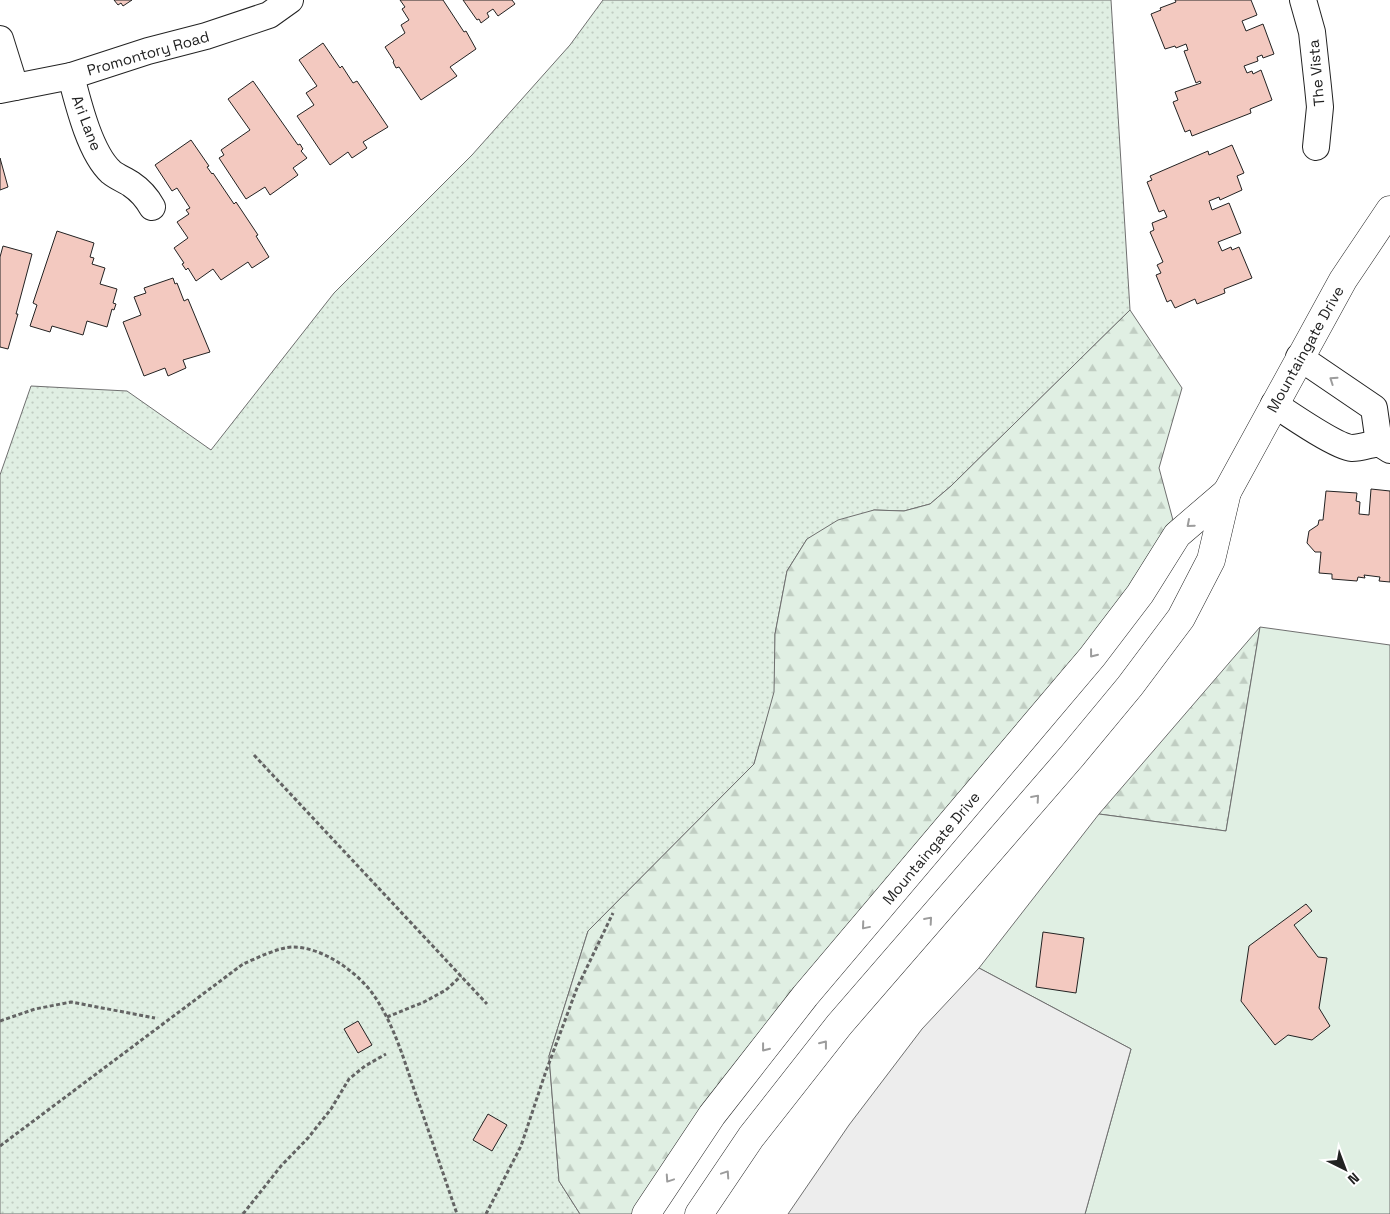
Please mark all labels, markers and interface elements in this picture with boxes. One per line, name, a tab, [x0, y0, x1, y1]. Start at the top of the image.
street label: Promontory Road	[85, 26, 211, 80]
street label: The Vista	[1304, 39, 1328, 107]
street label: Ari Lane	[68, 93, 106, 153]
street label: Mountaingate Drive	[1262, 282, 1348, 416]
one-way arrow	[1329, 377, 1339, 386]
one-way arrow	[1186, 518, 1195, 527]
one-way arrow	[1091, 648, 1099, 657]
street label: Mountaingate Drive	[878, 787, 984, 908]
one-way arrow	[1030, 794, 1039, 803]
one-way arrow	[924, 917, 933, 926]
one-way arrow	[861, 920, 870, 929]
one-way arrow	[818, 1041, 826, 1050]
one-way arrow	[762, 1042, 770, 1051]
north arrow	[1320, 1144, 1370, 1194]
text: N	[1344, 1169, 1363, 1188]
one-way arrow	[720, 1170, 729, 1179]
one-way arrow	[666, 1174, 675, 1183]

